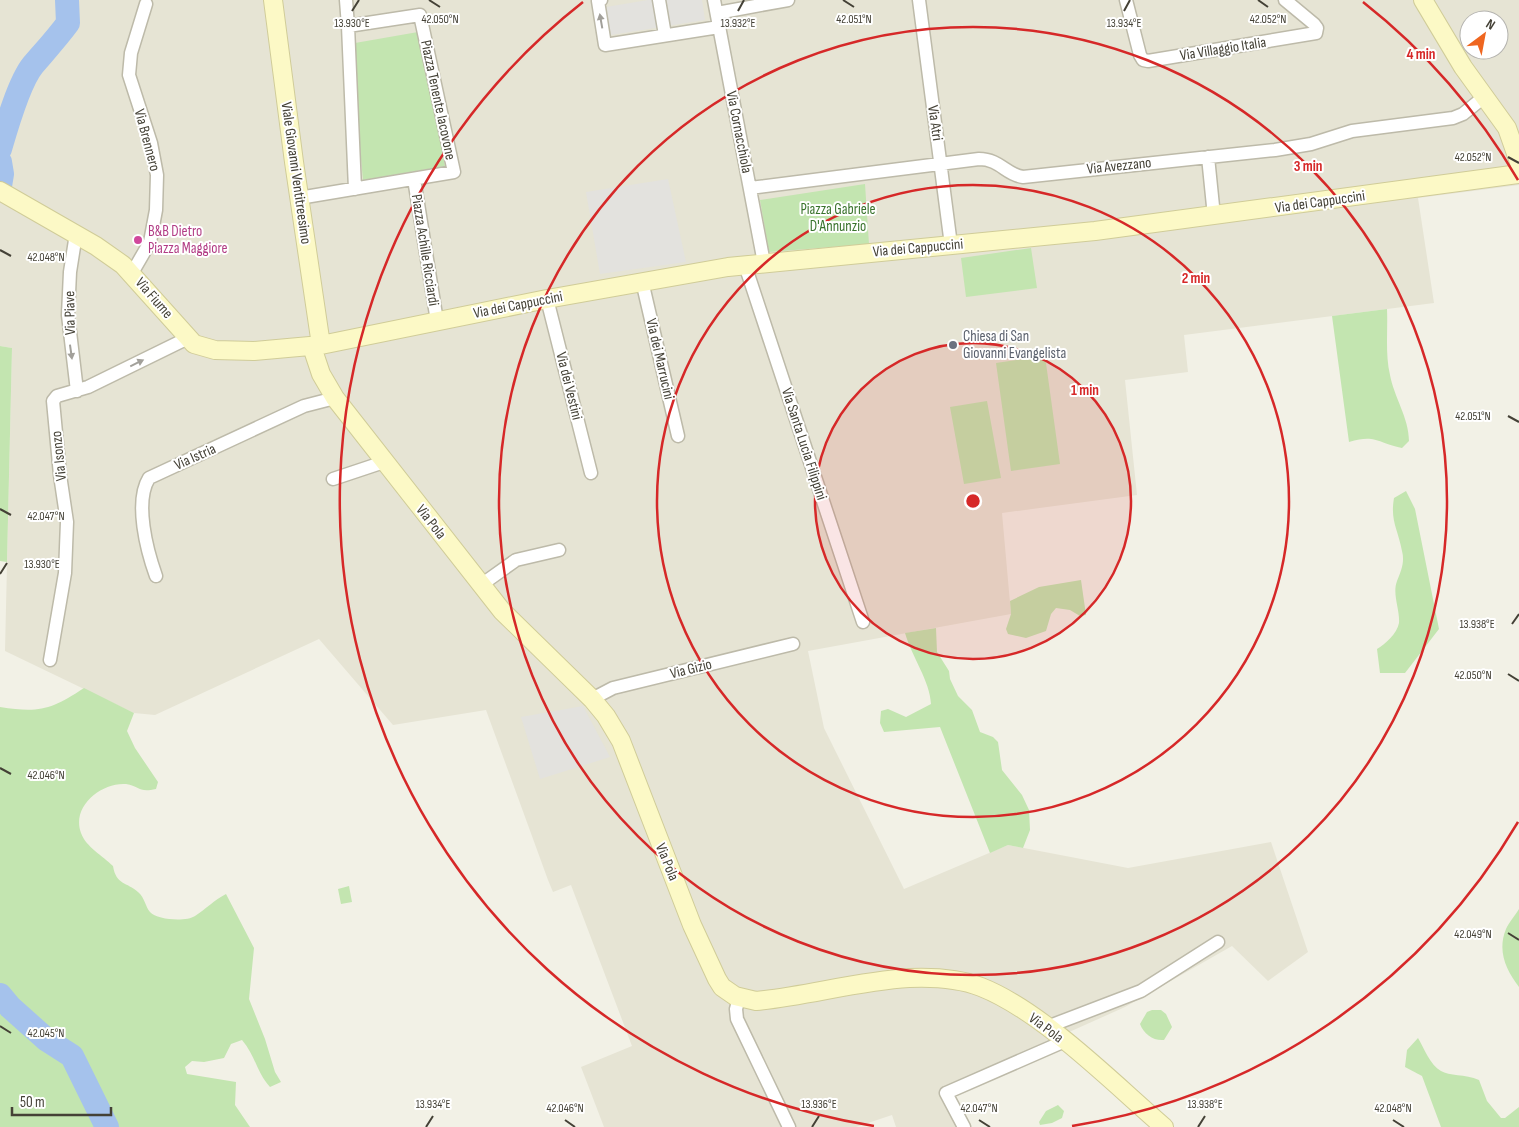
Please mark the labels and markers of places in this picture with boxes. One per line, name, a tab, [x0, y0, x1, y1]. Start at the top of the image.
place label: B&B Dietro Piazza Maggiore	[148, 222, 228, 258]
marker: B&B Dietro Piazza Maggiore	[132, 234, 144, 246]
place label: Chiesa di San Giovanni Evangelista	[963, 327, 1066, 363]
marker: Chiesa di San Giovanni Evangelista	[947, 339, 959, 351]
centre of rings	[964, 492, 982, 510]

